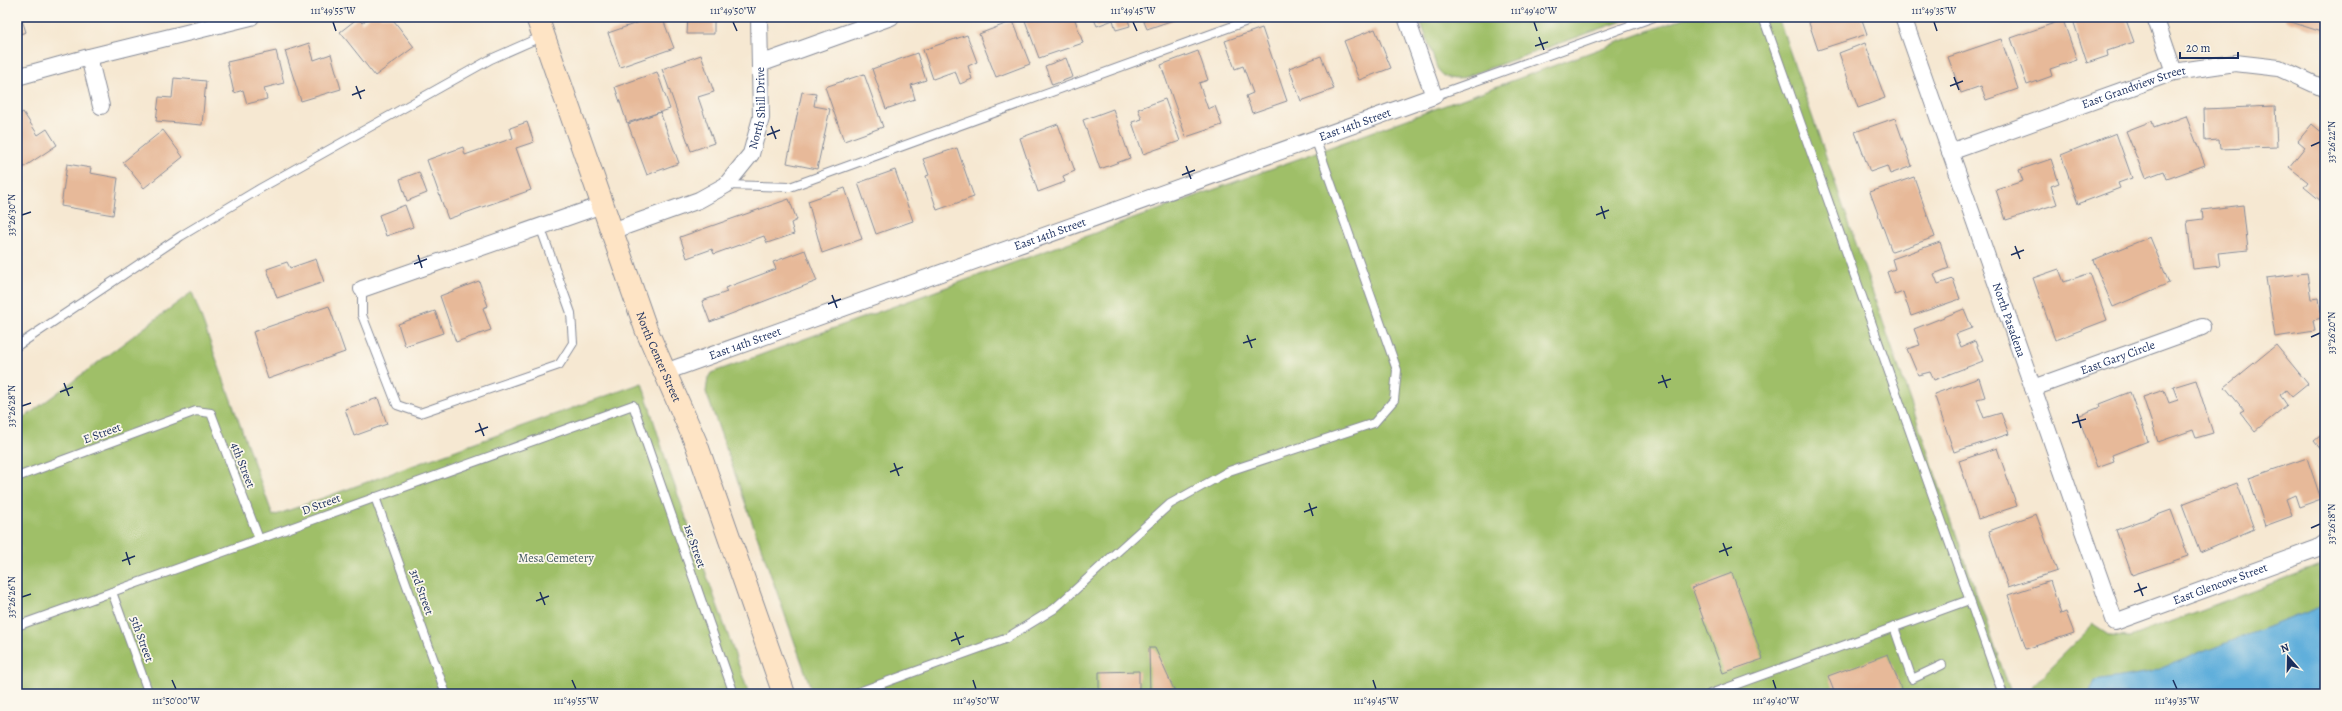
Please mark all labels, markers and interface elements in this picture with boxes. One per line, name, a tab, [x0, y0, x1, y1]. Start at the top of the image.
text: 111°49'55"W	[310, 4, 356, 17]
text: 111°49'50"W	[710, 4, 757, 17]
text: 111°49'45"W	[1110, 4, 1156, 17]
text: 111°49'40"W	[1511, 4, 1558, 17]
text: 111°49'35"W	[1912, 4, 1957, 17]
scale bar	[2180, 34, 2238, 60]
text: 20 m	[2186, 40, 2210, 56]
street label: East Grandview Street	[2080, 62, 2187, 112]
street label: North Shill Drive	[745, 67, 769, 151]
street label: East 14th Street	[1317, 104, 1393, 145]
text: 33°26'22"N	[2325, 121, 2338, 163]
text: 33°26'30"N	[5, 194, 18, 236]
street label: East 14th Street	[1012, 214, 1088, 254]
street label: North Pasadena	[1989, 280, 2030, 360]
street label: North Center Street	[633, 309, 685, 405]
text: 33°26'20"N	[2325, 312, 2338, 354]
street label: East 14th Street	[707, 323, 783, 364]
street label: East Gary Circle	[2078, 337, 2157, 378]
text: 33°26'28"N	[5, 385, 18, 427]
street label: E Street	[81, 419, 123, 447]
street label: 4th Street	[227, 440, 259, 490]
street label: D Street	[299, 490, 343, 518]
text: 33°26'18"N	[2325, 504, 2338, 544]
street label: 1st Street	[680, 522, 710, 570]
park label: Mesa Cemetery	[518, 550, 594, 566]
street label: East Glencove Street	[2171, 559, 2270, 608]
street label: 3rd Street	[406, 567, 438, 617]
text: 33°26'26"N	[5, 576, 18, 618]
street label: 5th Street	[126, 614, 158, 664]
north arrow	[2268, 637, 2308, 677]
text: N	[2278, 640, 2291, 656]
text: 111°50'00"W	[152, 694, 200, 707]
text: 111°49'55"W	[553, 694, 599, 707]
text: 111°49'50"W	[953, 694, 1000, 707]
text: 111°49'45"W	[1353, 694, 1399, 707]
text: 111°49'40"W	[1753, 694, 1800, 707]
text: 111°49'35"W	[2155, 694, 2200, 707]

